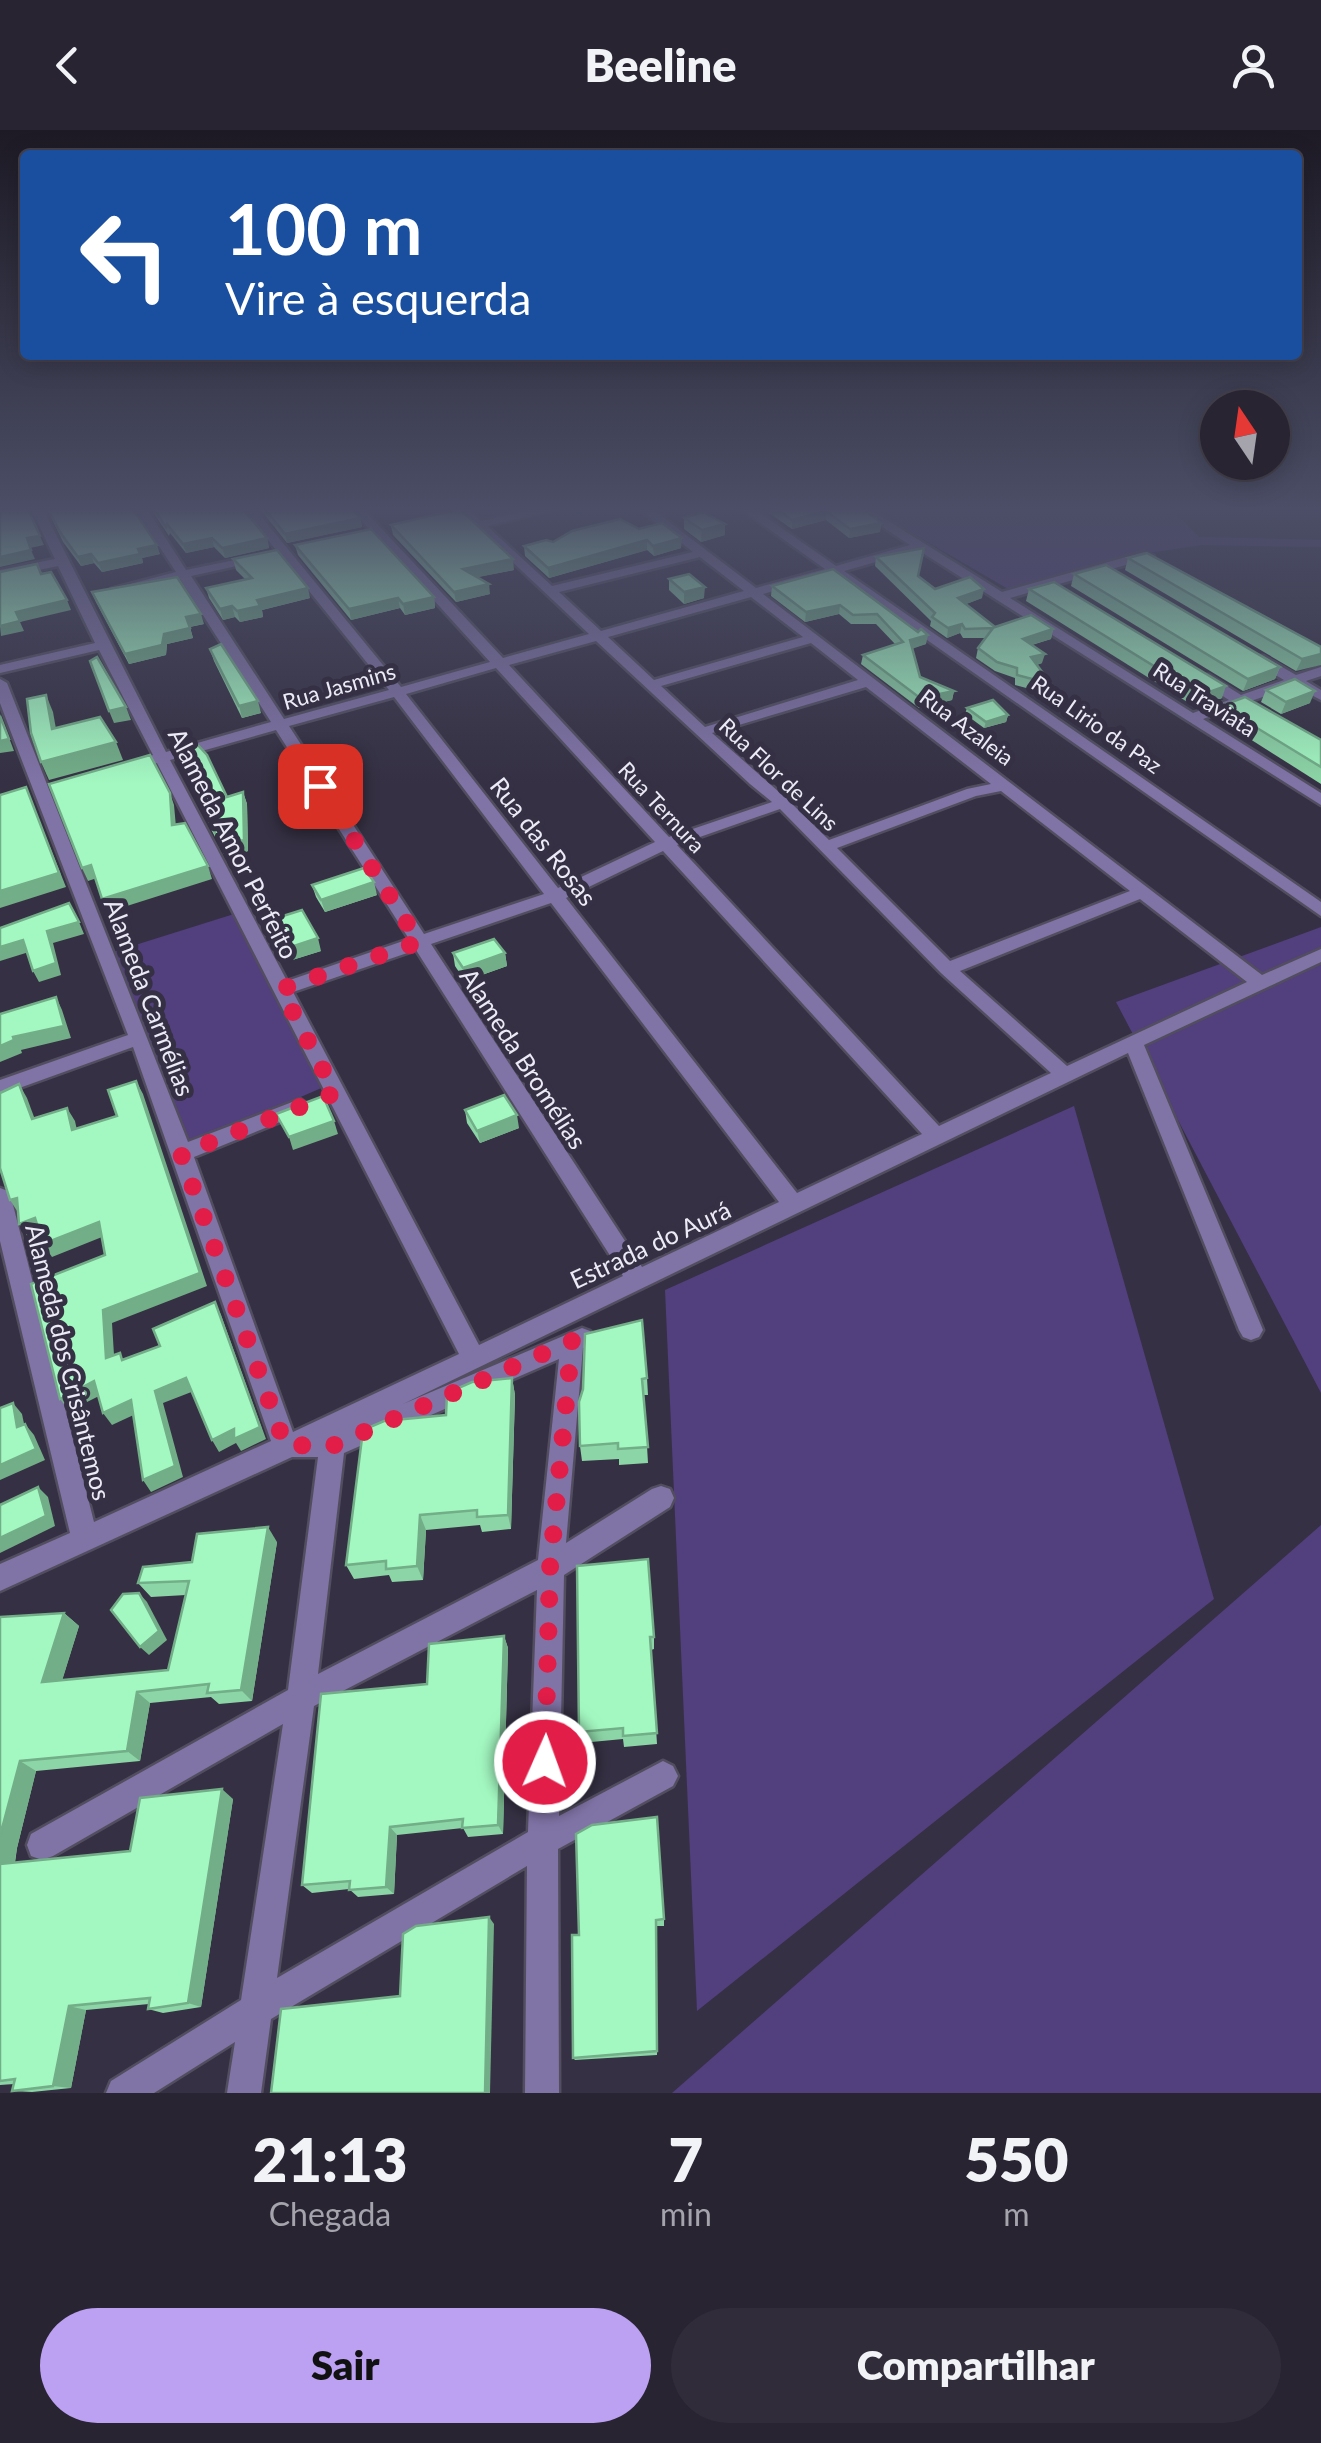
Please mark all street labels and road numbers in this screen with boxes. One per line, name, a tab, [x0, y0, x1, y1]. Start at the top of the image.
street label: Rua Traviata	[1149, 656, 1261, 742]
street label: Rua Jasmins	[280, 657, 398, 715]
street label: Rua Lirio da Paz	[1027, 669, 1167, 779]
street label: Rua Azaleia	[915, 683, 1019, 771]
street label: Rua Flor de Lins	[714, 712, 844, 836]
street label: Alameda Amor Perfeito	[163, 723, 305, 963]
street label: Rua Ternura	[613, 756, 711, 858]
street label: Rua das Rosas	[485, 771, 603, 911]
street label: Alameda Carmélias	[99, 894, 201, 1100]
street label: Alameda Bromélias	[454, 962, 594, 1154]
street label: Estrada do Aurá	[565, 1194, 735, 1294]
street label: Alameda dos Crisântemos	[20, 1221, 118, 1503]

